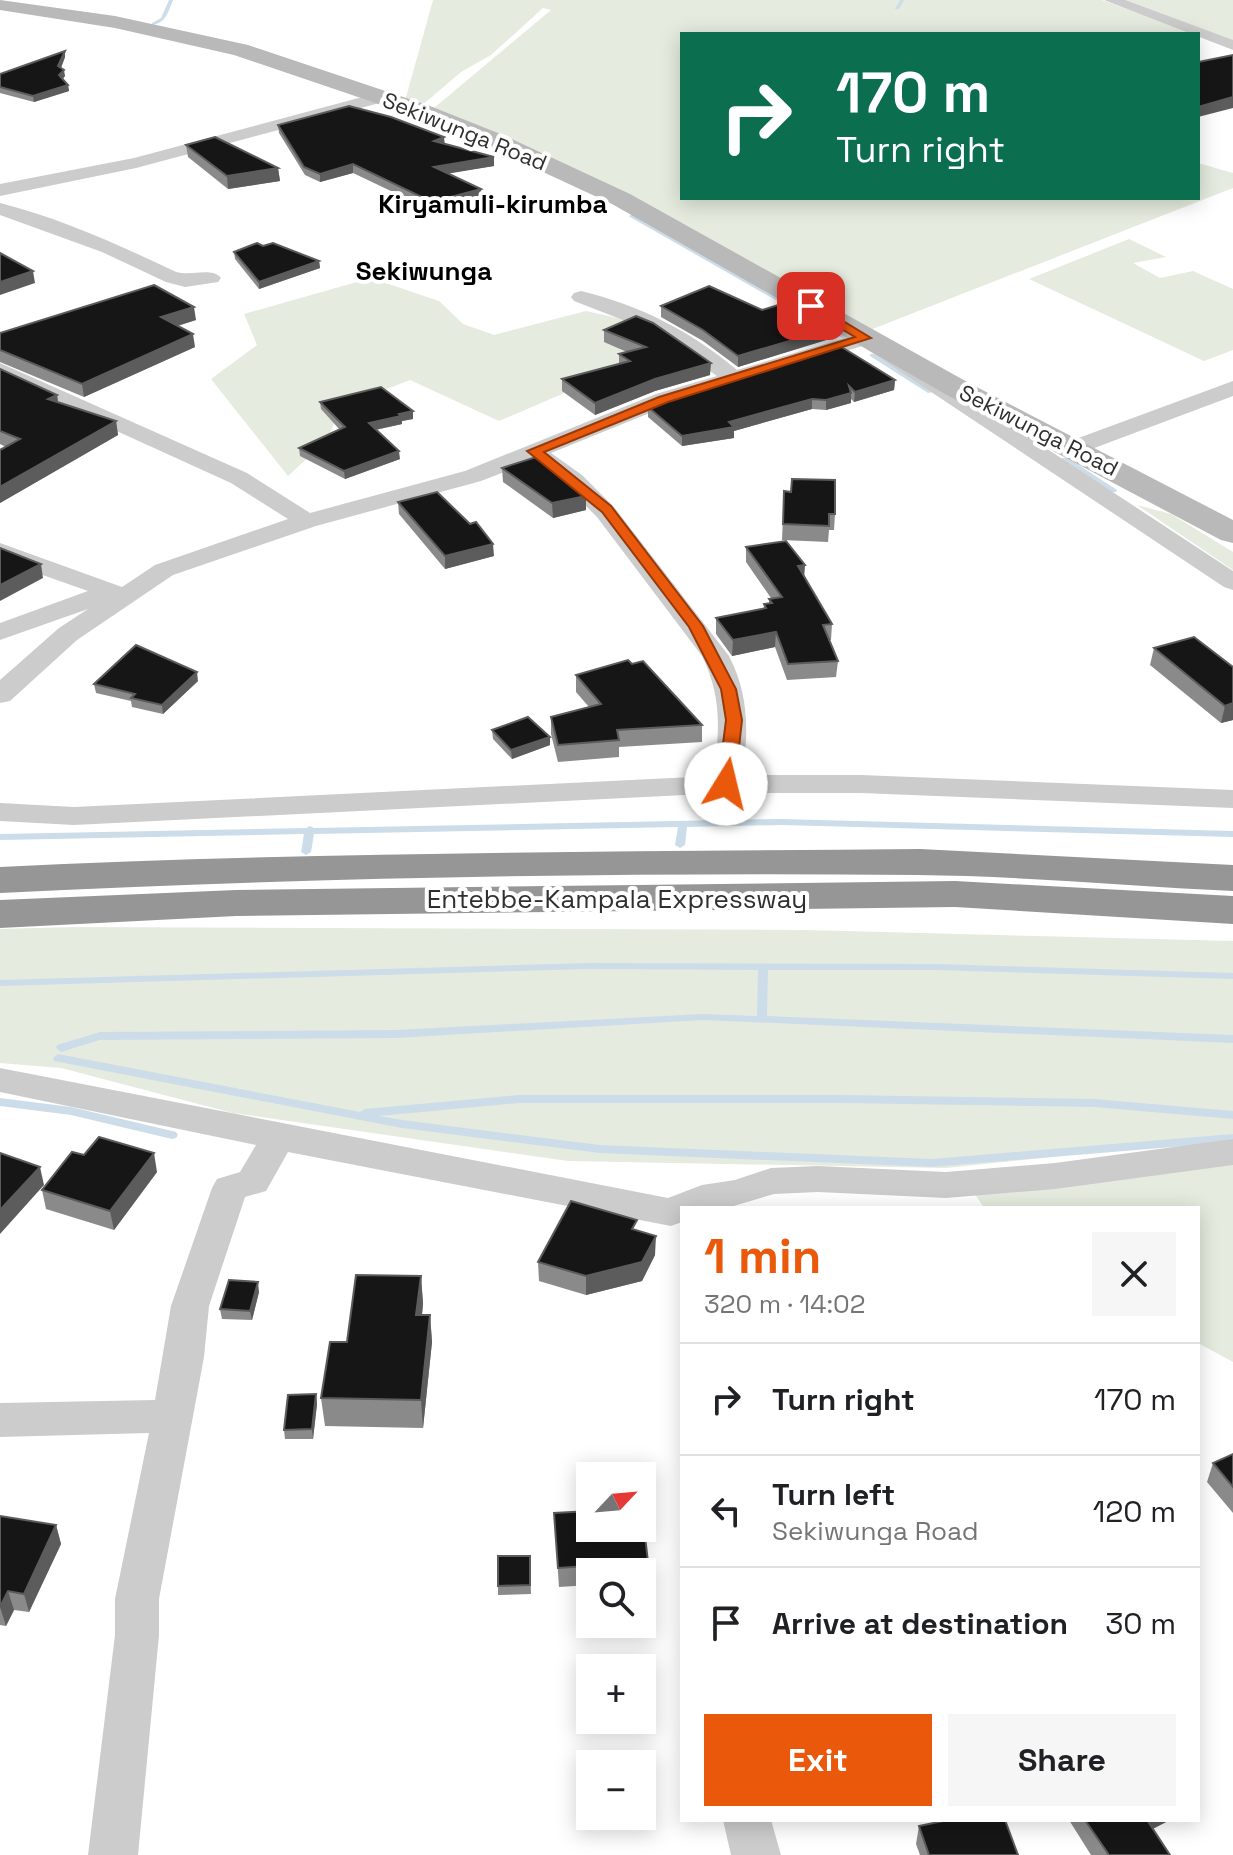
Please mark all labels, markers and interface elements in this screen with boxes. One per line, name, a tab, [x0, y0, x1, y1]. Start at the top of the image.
text: 170 m	[836, 57, 990, 128]
icon: right	[704, 64, 808, 168]
street label: Sekiwunga Road	[379, 85, 551, 177]
text: Turn right	[836, 127, 1005, 173]
district label: Kiryamuli-kirumba	[378, 187, 608, 221]
district label: Sekiwunga	[356, 254, 492, 288]
pin	[777, 272, 845, 340]
icon: arrive	[789, 284, 833, 328]
street label: Sekiwunga Road	[955, 378, 1123, 482]
position arrow	[684, 742, 768, 826]
street label: Entebbe-Kampala Expressway	[427, 882, 807, 916]
text: 1 min	[704, 1226, 821, 1287]
button: close	[1092, 1232, 1176, 1316]
text: 320 m · 14:02	[704, 1287, 865, 1321]
icon: right	[704, 1377, 748, 1421]
text: Turn right	[772, 1380, 915, 1419]
text: 170 m	[1094, 1380, 1176, 1419]
north arrow	[576, 1462, 656, 1542]
map controls	[576, 1462, 656, 1830]
text: Turn left	[772, 1475, 895, 1514]
icon: left	[704, 1489, 748, 1533]
text: 120 m	[1093, 1492, 1176, 1531]
text: Sekiwunga Road	[772, 1514, 979, 1548]
button: search	[576, 1558, 656, 1638]
icon: arrive	[704, 1601, 748, 1645]
text: Arrive at destination	[772, 1604, 1068, 1643]
text: 30 m	[1105, 1604, 1176, 1643]
button: +	[576, 1654, 656, 1734]
button: Exit	[704, 1714, 932, 1806]
button: Share	[948, 1714, 1176, 1806]
button: −	[576, 1750, 656, 1830]

